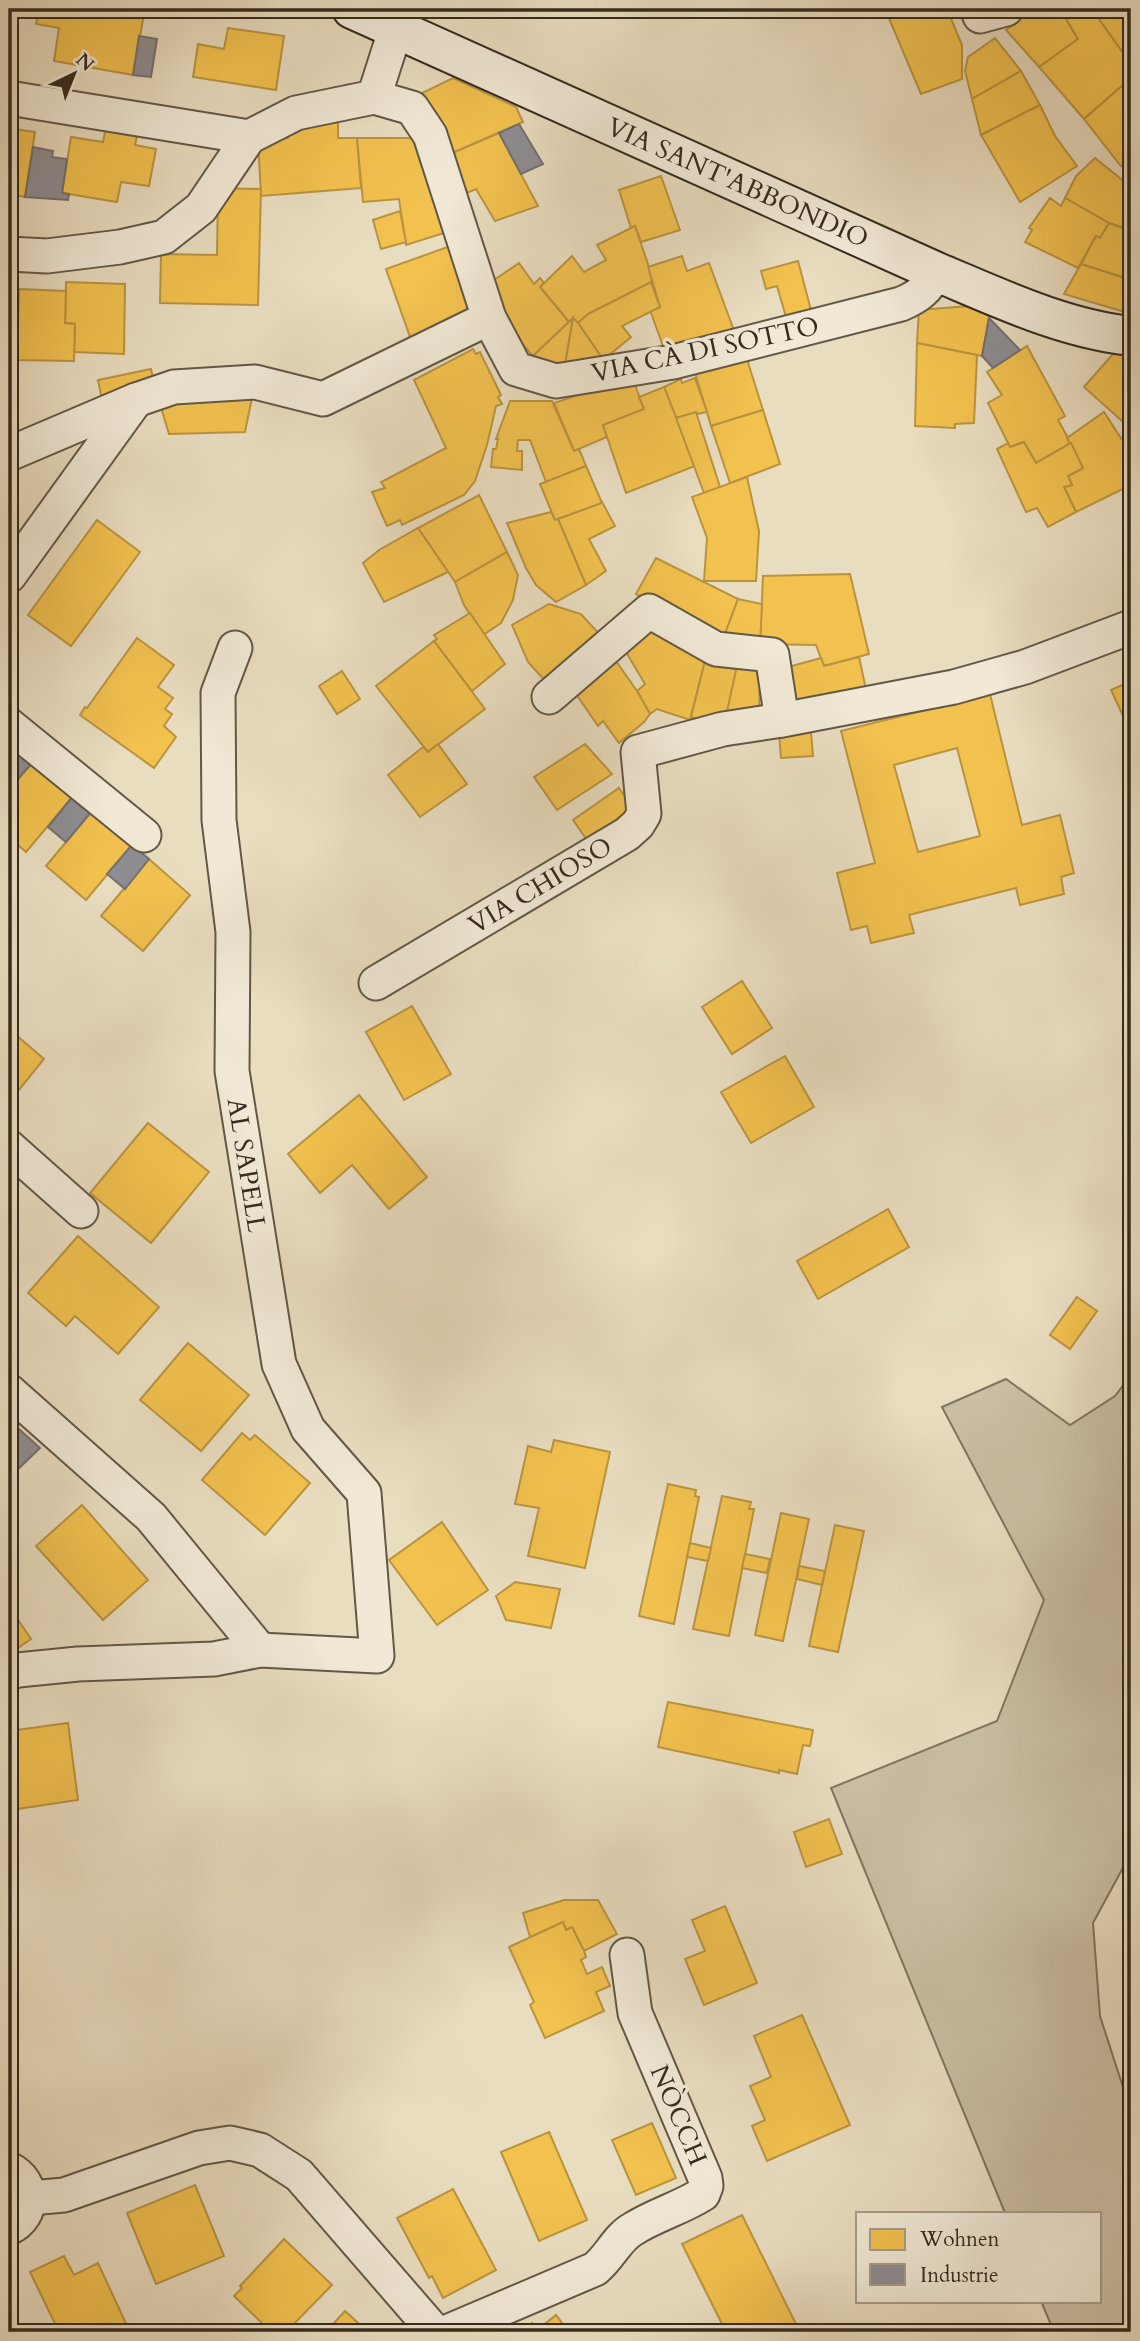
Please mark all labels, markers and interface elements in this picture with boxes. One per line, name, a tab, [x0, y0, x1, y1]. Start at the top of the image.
north arrow	[38, 38, 108, 108]
text: N	[70, 47, 100, 78]
street label: VIA SANT'ABBONDIO	[601, 109, 874, 256]
street label: VIA CÀ DI SOTTO	[588, 308, 822, 391]
street label: VIA CHIOSO	[462, 829, 619, 942]
street label: AL SAPELL	[219, 1095, 274, 1235]
street label: NÒCCH	[642, 2059, 715, 2171]
legend	[856, 2212, 1102, 2302]
text: Wohnen	[919, 2225, 1000, 2254]
text: Industrie	[920, 2261, 999, 2290]

